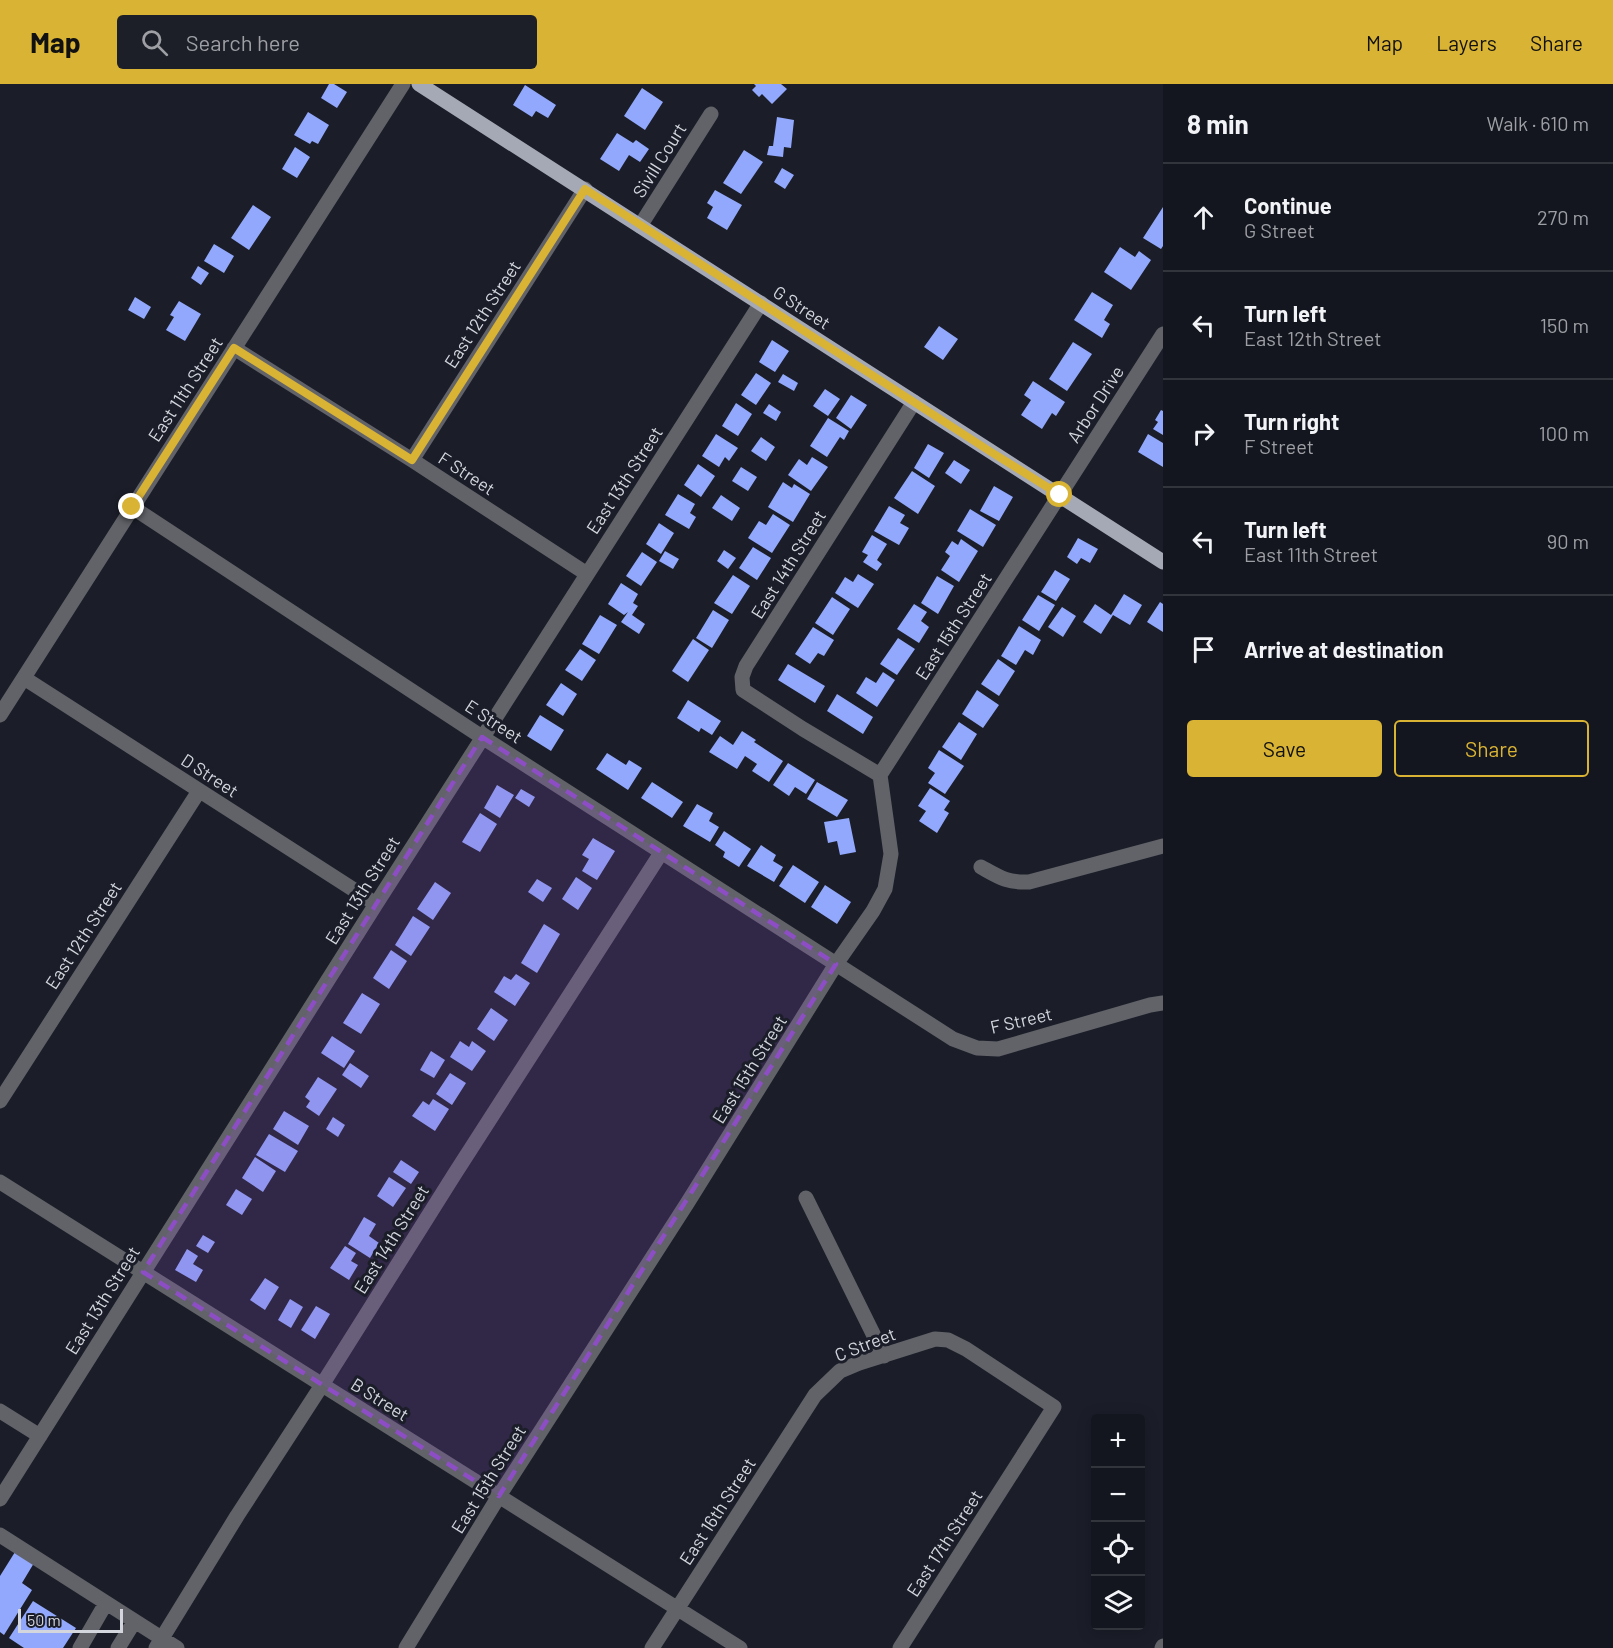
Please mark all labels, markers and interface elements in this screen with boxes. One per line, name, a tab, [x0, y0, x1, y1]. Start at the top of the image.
search box	[117, 15, 537, 69]
text: Map	[30, 25, 81, 59]
icon: search	[138, 26, 171, 59]
text: Search here	[186, 29, 300, 55]
text: Map	[1366, 30, 1403, 55]
text: Layers	[1436, 30, 1497, 55]
text: Share	[1530, 30, 1583, 55]
text: 8 min	[1187, 108, 1249, 139]
text: Walk · 610 m	[1487, 111, 1589, 135]
street label: Sivill Court	[627, 119, 691, 201]
text: Continue	[1244, 192, 1332, 218]
icon: ahead	[1187, 201, 1220, 234]
text: 270 m	[1537, 205, 1589, 229]
text: G Street	[1244, 218, 1315, 242]
street label: East 12th Street	[439, 256, 525, 372]
street label: G Street	[769, 280, 835, 334]
text: Turn left	[1244, 300, 1327, 326]
icon: left	[1187, 309, 1220, 342]
text: 150 m	[1540, 313, 1589, 337]
text: East 12th Street	[1244, 326, 1382, 350]
street label: East 11th Street	[143, 332, 227, 446]
street label: Arbor Drive	[1062, 361, 1128, 447]
text: Turn right	[1244, 408, 1339, 434]
icon: right	[1187, 417, 1220, 450]
text: 100 m	[1539, 421, 1589, 445]
street label: East 13th Street	[581, 422, 667, 538]
text: F Street	[1244, 434, 1314, 458]
street label: F Street	[435, 447, 499, 499]
route start	[1046, 481, 1072, 507]
route end	[118, 493, 144, 519]
street label: East 14th Street	[746, 506, 830, 622]
text: Turn left	[1244, 516, 1327, 542]
icon: left	[1187, 525, 1220, 558]
text: 90 m	[1547, 529, 1589, 553]
text: East 11th Street	[1244, 542, 1378, 566]
street label: East 15th Street	[910, 568, 996, 684]
icon: arrive	[1187, 633, 1220, 666]
text: Arrive at destination	[1244, 636, 1443, 662]
street label: E Street	[461, 694, 527, 748]
button: Save	[1187, 720, 1382, 777]
button: Share	[1394, 720, 1589, 777]
street label: D Street	[177, 748, 243, 802]
street label: East 13th Street	[320, 832, 404, 948]
street label: East 12th Street	[40, 877, 126, 993]
street label: F Street	[988, 1002, 1054, 1038]
street label: East 15th Street	[707, 1011, 791, 1127]
street label: East 14th Street	[349, 1181, 433, 1297]
street label: East 13th Street	[60, 1242, 144, 1358]
street label: C Street	[831, 1322, 899, 1366]
street label: B Street	[347, 1373, 413, 1425]
map controls	[1091, 1414, 1145, 1630]
button: +	[1091, 1414, 1145, 1468]
street label: East 15th Street	[446, 1421, 530, 1537]
street label: East 16th Street	[674, 1453, 760, 1569]
button: −	[1091, 1468, 1145, 1522]
street label: East 17th Street	[901, 1486, 987, 1600]
button: locate	[1091, 1522, 1145, 1576]
button: layers	[1091, 1576, 1145, 1630]
scale bar	[18, 1606, 123, 1634]
text: 50 m	[27, 1610, 61, 1629]

